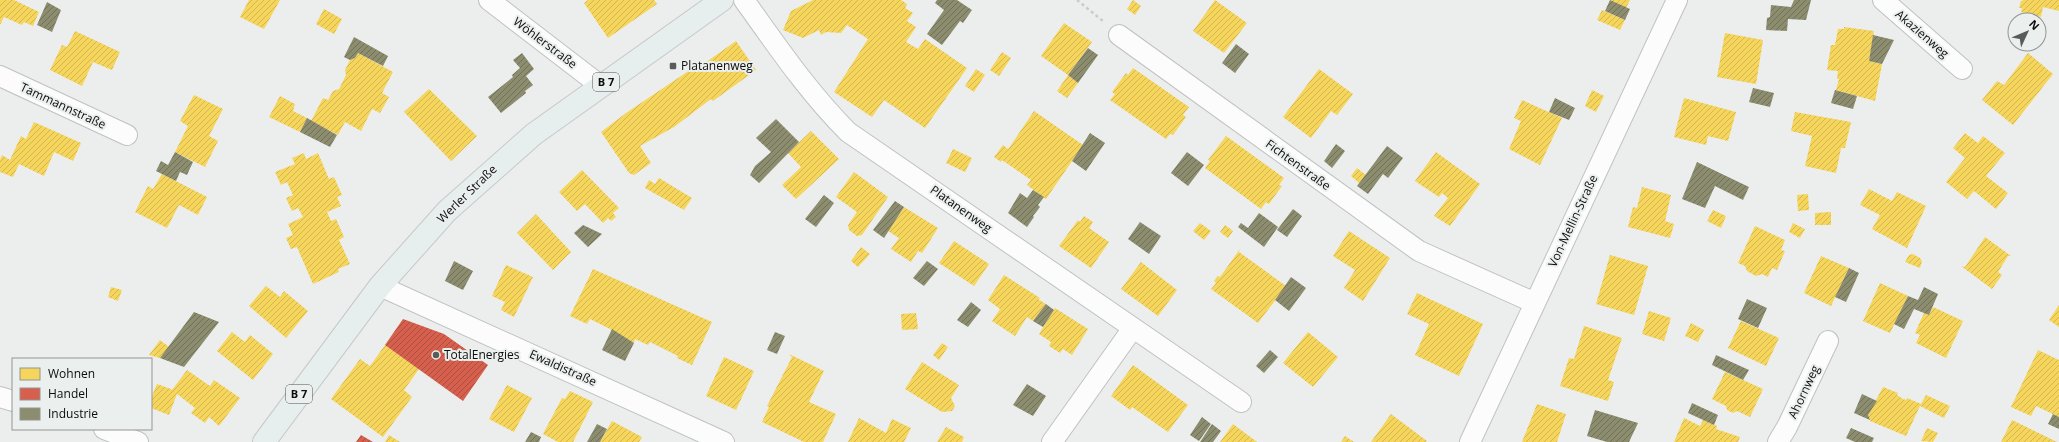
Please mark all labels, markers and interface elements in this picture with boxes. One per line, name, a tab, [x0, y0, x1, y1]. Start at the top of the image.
street label: Akazienweg	[1892, 6, 1953, 62]
north arrow	[2007, 12, 2047, 52]
street label: Wöhlerstraße	[510, 13, 581, 72]
text: N	[2026, 16, 2043, 33]
place label: Platanenweg	[681, 57, 753, 74]
marker: Platanenweg	[668, 61, 678, 71]
road number: B 7	[593, 73, 619, 91]
street label: Tammannstraße	[18, 78, 109, 133]
street label: Fichtenstraße	[1262, 135, 1334, 194]
street label: Werler Straße	[433, 161, 500, 227]
street label: Von-Mellin-Straße	[1544, 172, 1602, 270]
street label: Platanenweg	[927, 181, 996, 236]
street label: Ewaldistraße	[527, 345, 600, 390]
place label: TotalEnergies	[444, 346, 520, 363]
marker: TotalEnergies	[431, 350, 441, 360]
legend	[12, 358, 152, 430]
street label: Ahornweg	[1784, 362, 1823, 421]
text: Wohnen	[48, 365, 95, 382]
text: Handel	[48, 385, 88, 402]
road number: B 7	[286, 385, 312, 403]
text: Industrie	[48, 405, 98, 422]

